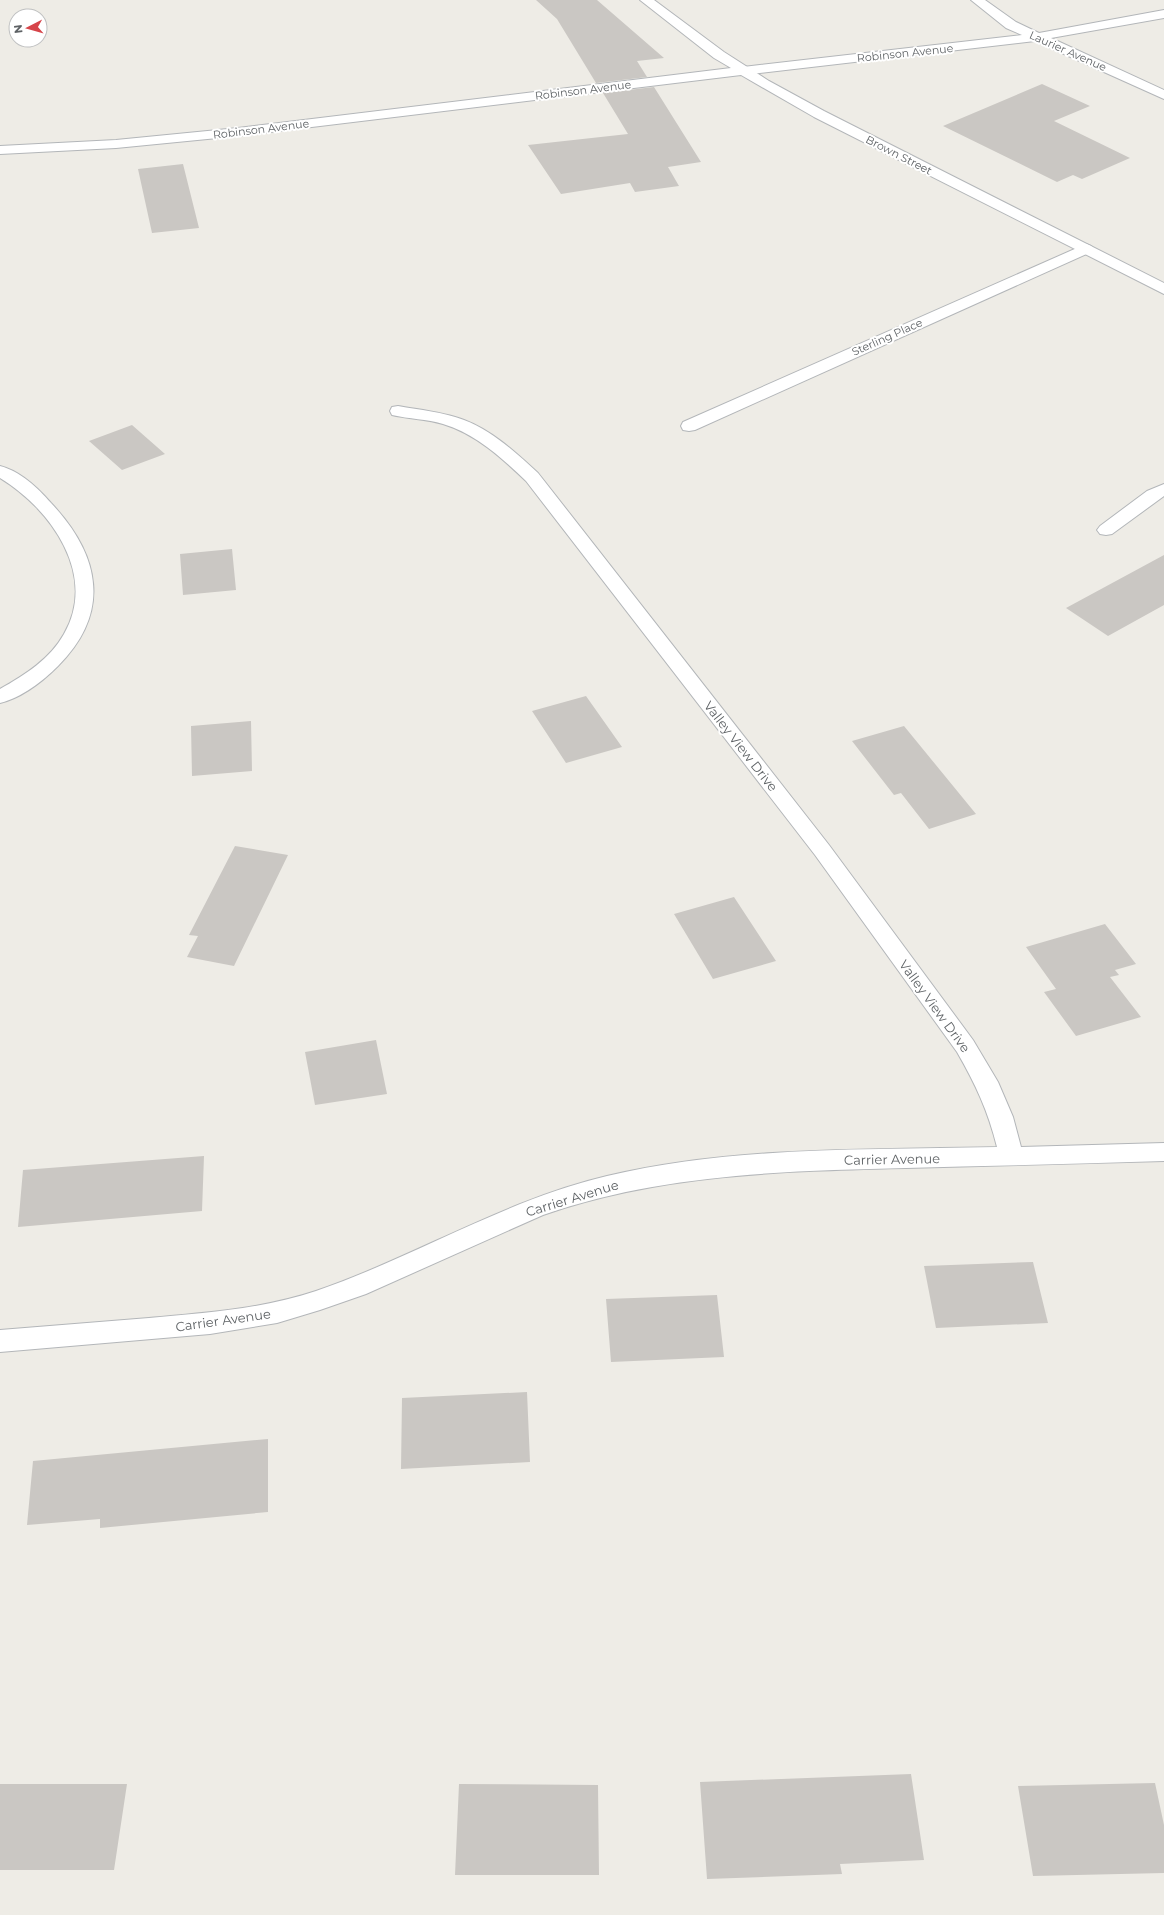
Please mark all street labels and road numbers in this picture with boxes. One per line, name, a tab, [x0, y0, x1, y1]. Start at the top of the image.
street label: Laurier Avenue	[1027, 28, 1109, 74]
street label: Robinson Avenue	[856, 41, 954, 65]
street label: Robinson Avenue	[534, 77, 632, 103]
street label: Robinson Avenue	[212, 116, 310, 142]
street label: Brown Street	[864, 132, 935, 178]
street label: Sterling Place	[850, 315, 925, 359]
street label: Valley View Drive	[701, 698, 781, 794]
street label: Valley View Drive	[896, 957, 974, 1055]
street label: Carrier Avenue	[844, 1150, 940, 1168]
street label: Carrier Avenue	[524, 1176, 620, 1220]
street label: Carrier Avenue	[174, 1305, 272, 1335]

